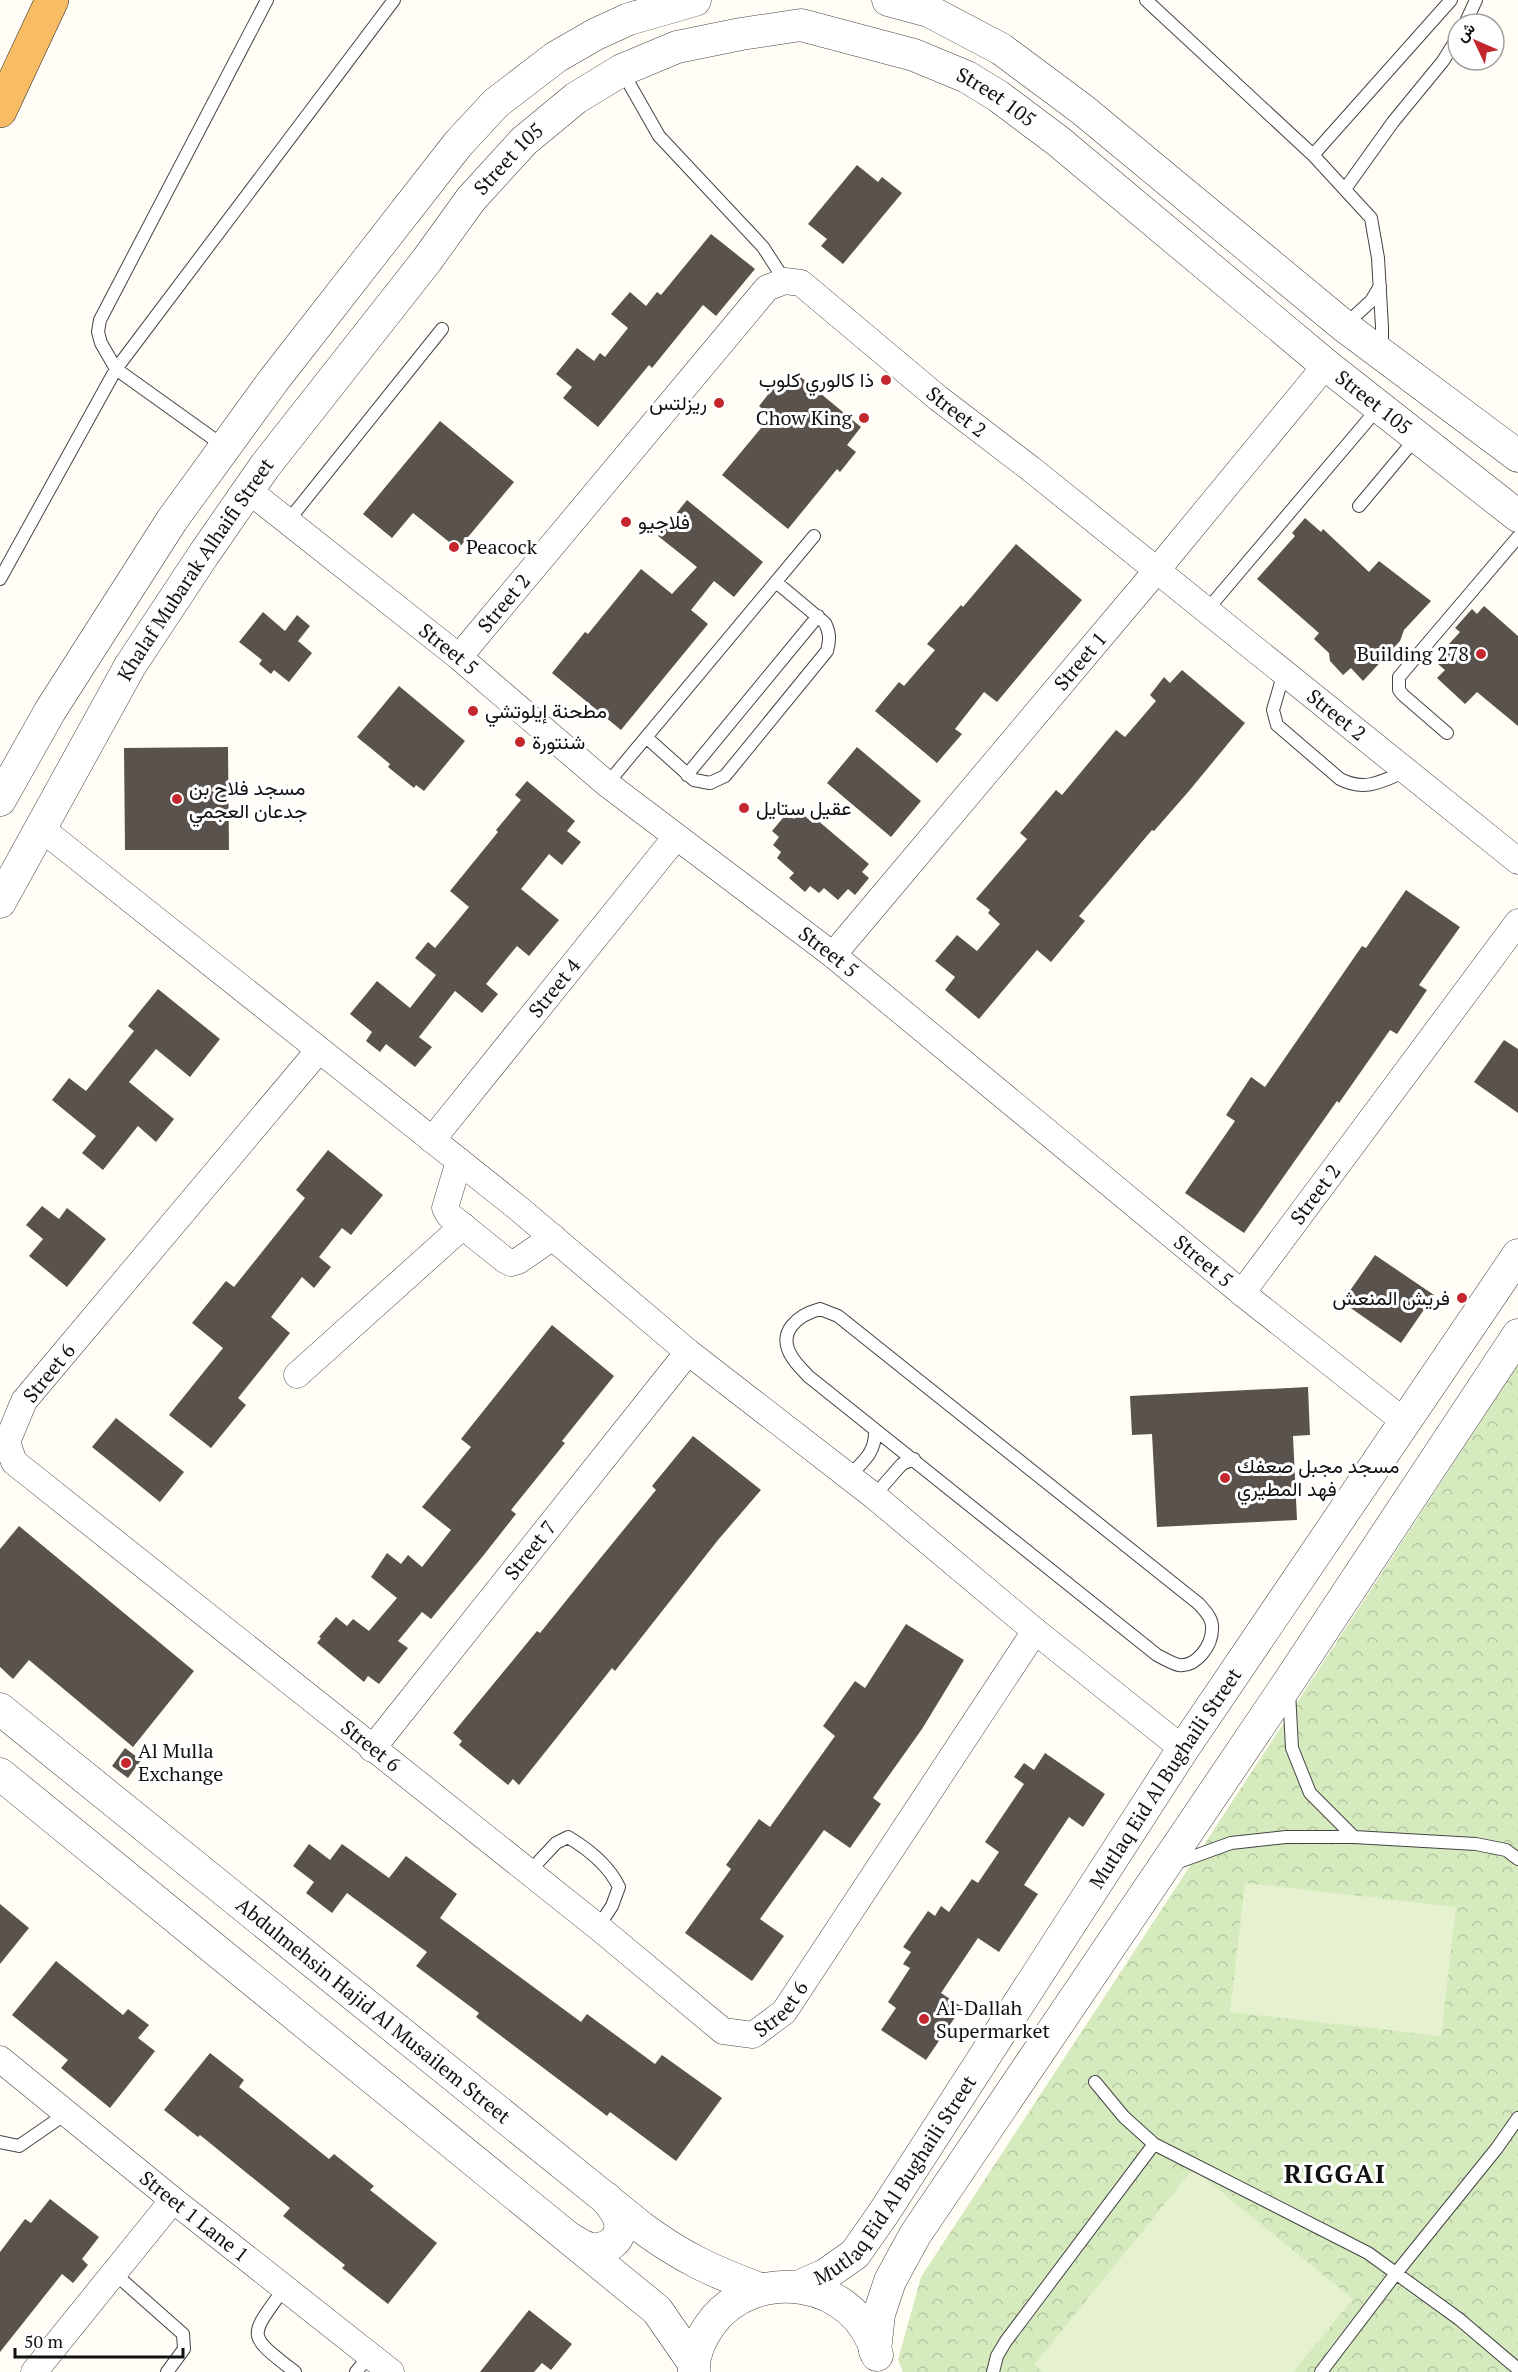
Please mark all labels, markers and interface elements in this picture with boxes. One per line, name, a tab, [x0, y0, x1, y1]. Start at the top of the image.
north arrow	[1446, 12, 1506, 72]
text: ش	[1451, 17, 1480, 46]
street label: Street 105	[953, 60, 1042, 133]
street label: Street 105	[467, 116, 549, 201]
street label: Street 105	[1330, 364, 1418, 441]
place label: ذا كالوري كلوب	[759, 366, 874, 397]
marker: ذا كالوري كلوب	[879, 373, 893, 387]
street label: Street 2	[921, 380, 992, 443]
place label: ريزلتس	[649, 389, 707, 416]
marker: ريزلتس	[712, 396, 726, 410]
place label: Chow King	[756, 404, 852, 431]
marker: Chow King	[857, 411, 871, 425]
street label: Khalaf Mubarak Alhaifi Street	[111, 452, 280, 685]
place label: فلاجيو	[638, 508, 690, 535]
marker: فلاجيو	[619, 515, 633, 529]
place label: Peacock	[466, 533, 538, 560]
marker: Peacock	[447, 540, 461, 554]
street label: Street 2	[471, 568, 536, 638]
street label: Street 5	[414, 617, 484, 681]
street label: Street 1	[1047, 626, 1112, 696]
place label: Building 278	[1357, 640, 1469, 667]
marker: Building 278	[1474, 647, 1488, 661]
street label: Street 2	[1301, 682, 1372, 747]
place label: مطحنة إيلوتشي	[485, 697, 607, 728]
marker: مطحنة إيلوتشي	[466, 704, 480, 718]
place label: شنتورة	[532, 728, 585, 755]
marker: شنتورة	[513, 735, 527, 749]
place label: مسجد فلاح بن جدعان العجمي	[189, 774, 307, 828]
marker: مسجد فلاح بن جدعان العجمي	[170, 792, 184, 806]
place label: عقيل ستايل	[756, 794, 852, 821]
marker: عقيل ستايل	[737, 801, 751, 815]
street label: Street 5	[793, 920, 864, 983]
street label: Street 4	[522, 952, 586, 1023]
street label: Street 2	[1284, 1158, 1346, 1230]
street label: Street 5	[1169, 1228, 1239, 1293]
place label: فريش المنعش	[1333, 1284, 1450, 1311]
marker: فريش المنعش	[1455, 1291, 1469, 1305]
street label: Street 6	[16, 1337, 81, 1408]
place label: مسجد مجبل صعفك فهد المطيري	[1237, 1452, 1399, 1506]
marker: مسجد مجبل صعفك فهد المطيري	[1218, 1471, 1232, 1485]
street label: Street 7	[498, 1515, 562, 1585]
street label: Mutlaq Eid Al Bughaili Street	[1083, 1662, 1248, 1893]
street label: Street 6	[336, 1714, 407, 1778]
place label: Al Mulla Exchange	[138, 1737, 223, 1787]
marker: Al Mulla Exchange	[119, 1756, 133, 1770]
street label: Abdulmehsin Hajid Al Musailem Street	[231, 1891, 517, 2130]
street label: Street 6	[748, 1975, 814, 2043]
place label: Al-Dallah Supermarket	[936, 1994, 1050, 2044]
marker: Al-Dallah Supermarket	[917, 2012, 931, 2026]
street label: Mutlaq Eid Al Bughaili Street	[810, 2069, 982, 2291]
district label: RIGGAI	[1284, 2156, 1386, 2190]
street label: Street 1 Lane 1	[134, 2164, 255, 2268]
scale bar	[15, 2321, 183, 2359]
text: 50 m	[24, 2329, 64, 2353]

